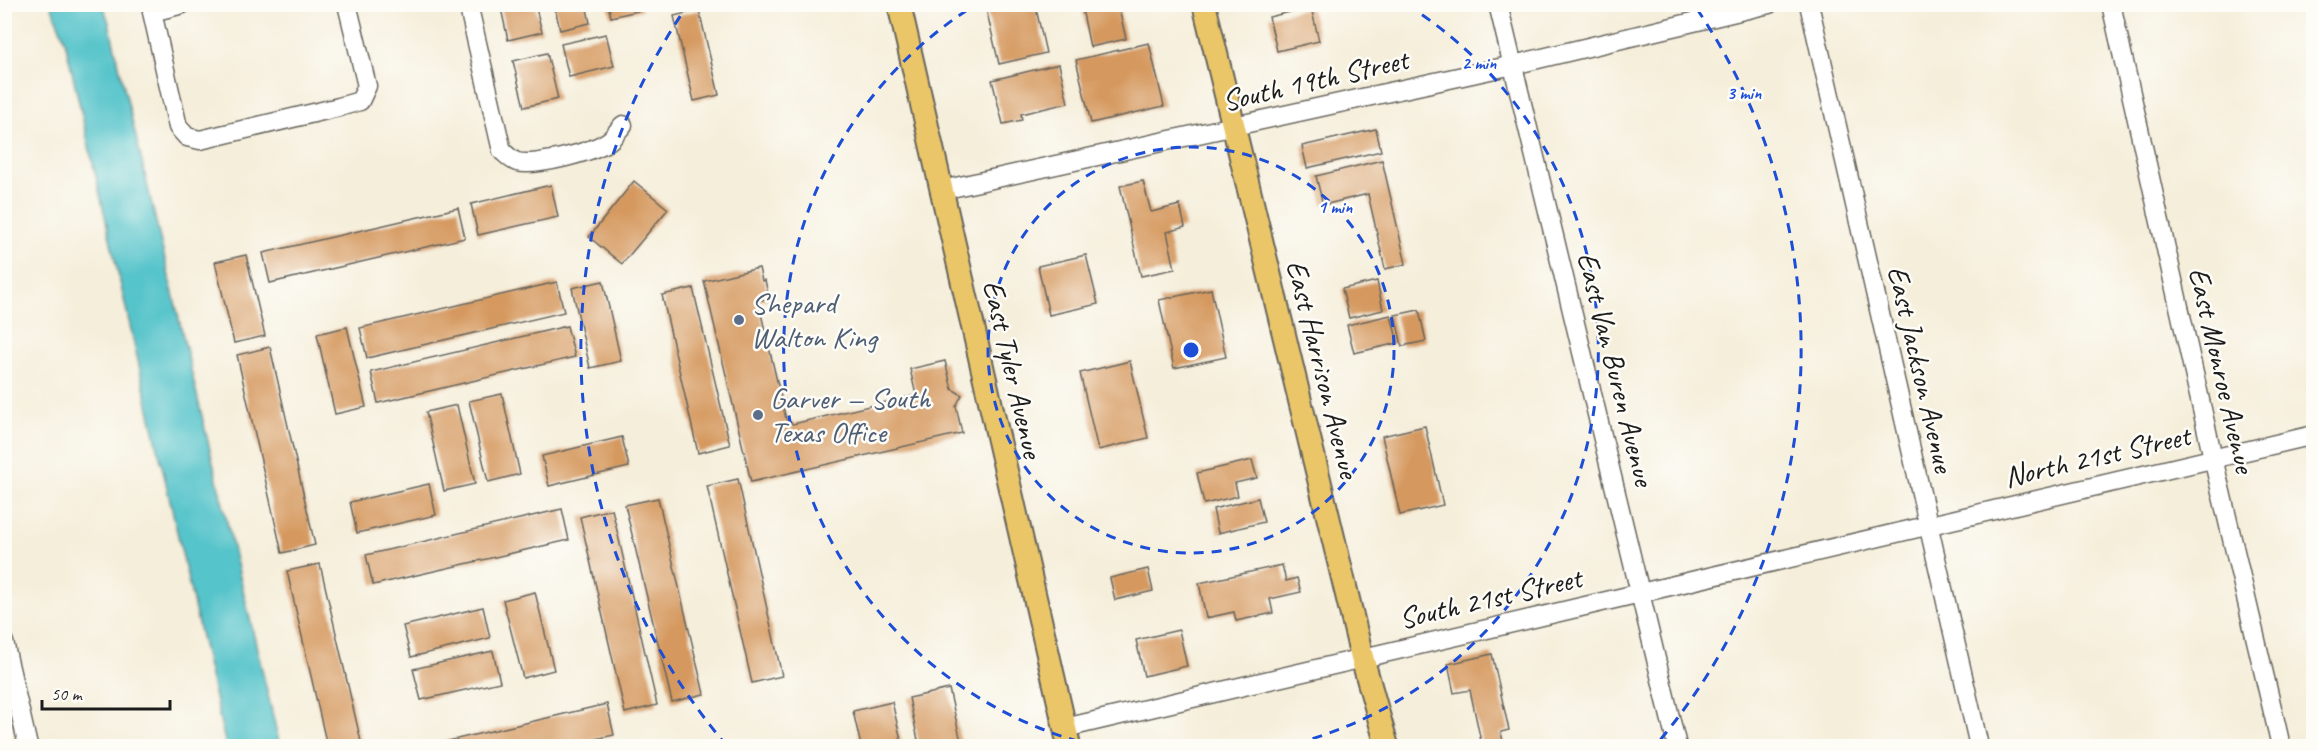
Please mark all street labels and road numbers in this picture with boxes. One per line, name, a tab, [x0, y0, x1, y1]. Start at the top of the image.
street label: South 19th Street	[1218, 40, 1414, 120]
street label: East Van Buren Avenue	[1569, 248, 1664, 492]
street label: East Harrison Avenue	[1278, 256, 1369, 484]
street label: East Jackson Avenue	[1879, 262, 1964, 478]
street label: East Monroe Avenue	[2180, 264, 2265, 479]
street label: East Tyler Avenue	[974, 276, 1052, 464]
street label: North 21st Street	[2000, 416, 2196, 496]
street label: South 21st Street	[1395, 558, 1588, 637]

